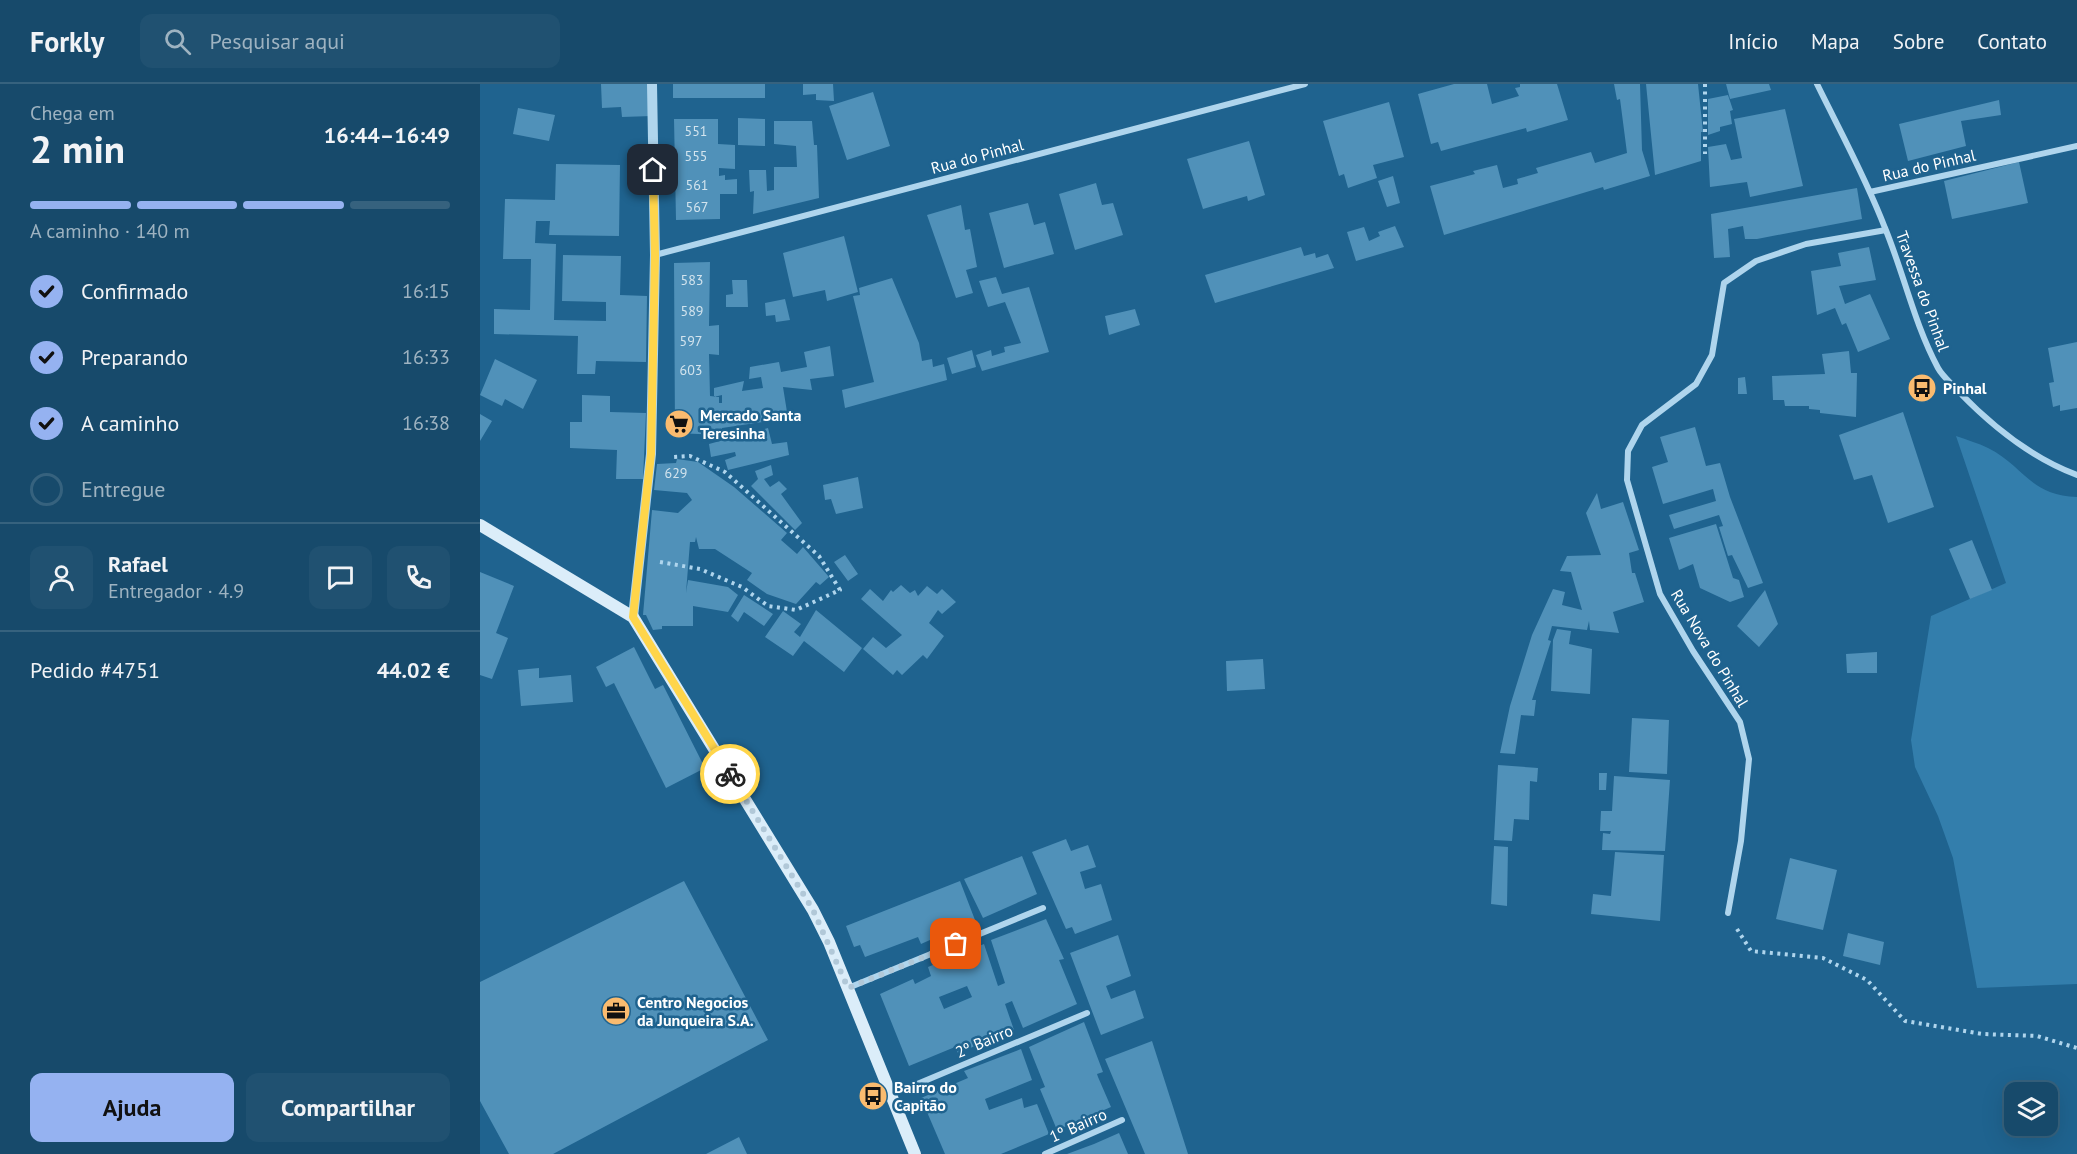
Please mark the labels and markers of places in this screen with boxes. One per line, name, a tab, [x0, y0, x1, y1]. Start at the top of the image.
pin	[627, 144, 678, 195]
bus stop icon: Pinhal	[1906, 372, 1938, 404]
place label: Pinhal	[1943, 378, 1987, 398]
place label: Mercado Santa Teresinha	[700, 405, 801, 443]
supermarket icon: Mercado Santa Teresinha	[663, 408, 695, 440]
pin	[930, 918, 981, 969]
place label: Centro Negocios da Junqueira S.A.	[637, 992, 754, 1030]
office icon: Centro Negocios da Junqueira S.A.	[600, 995, 632, 1027]
place label: Bairro do Capitão	[894, 1077, 957, 1115]
bus stop icon: Bairro do Capitão	[857, 1080, 889, 1112]

